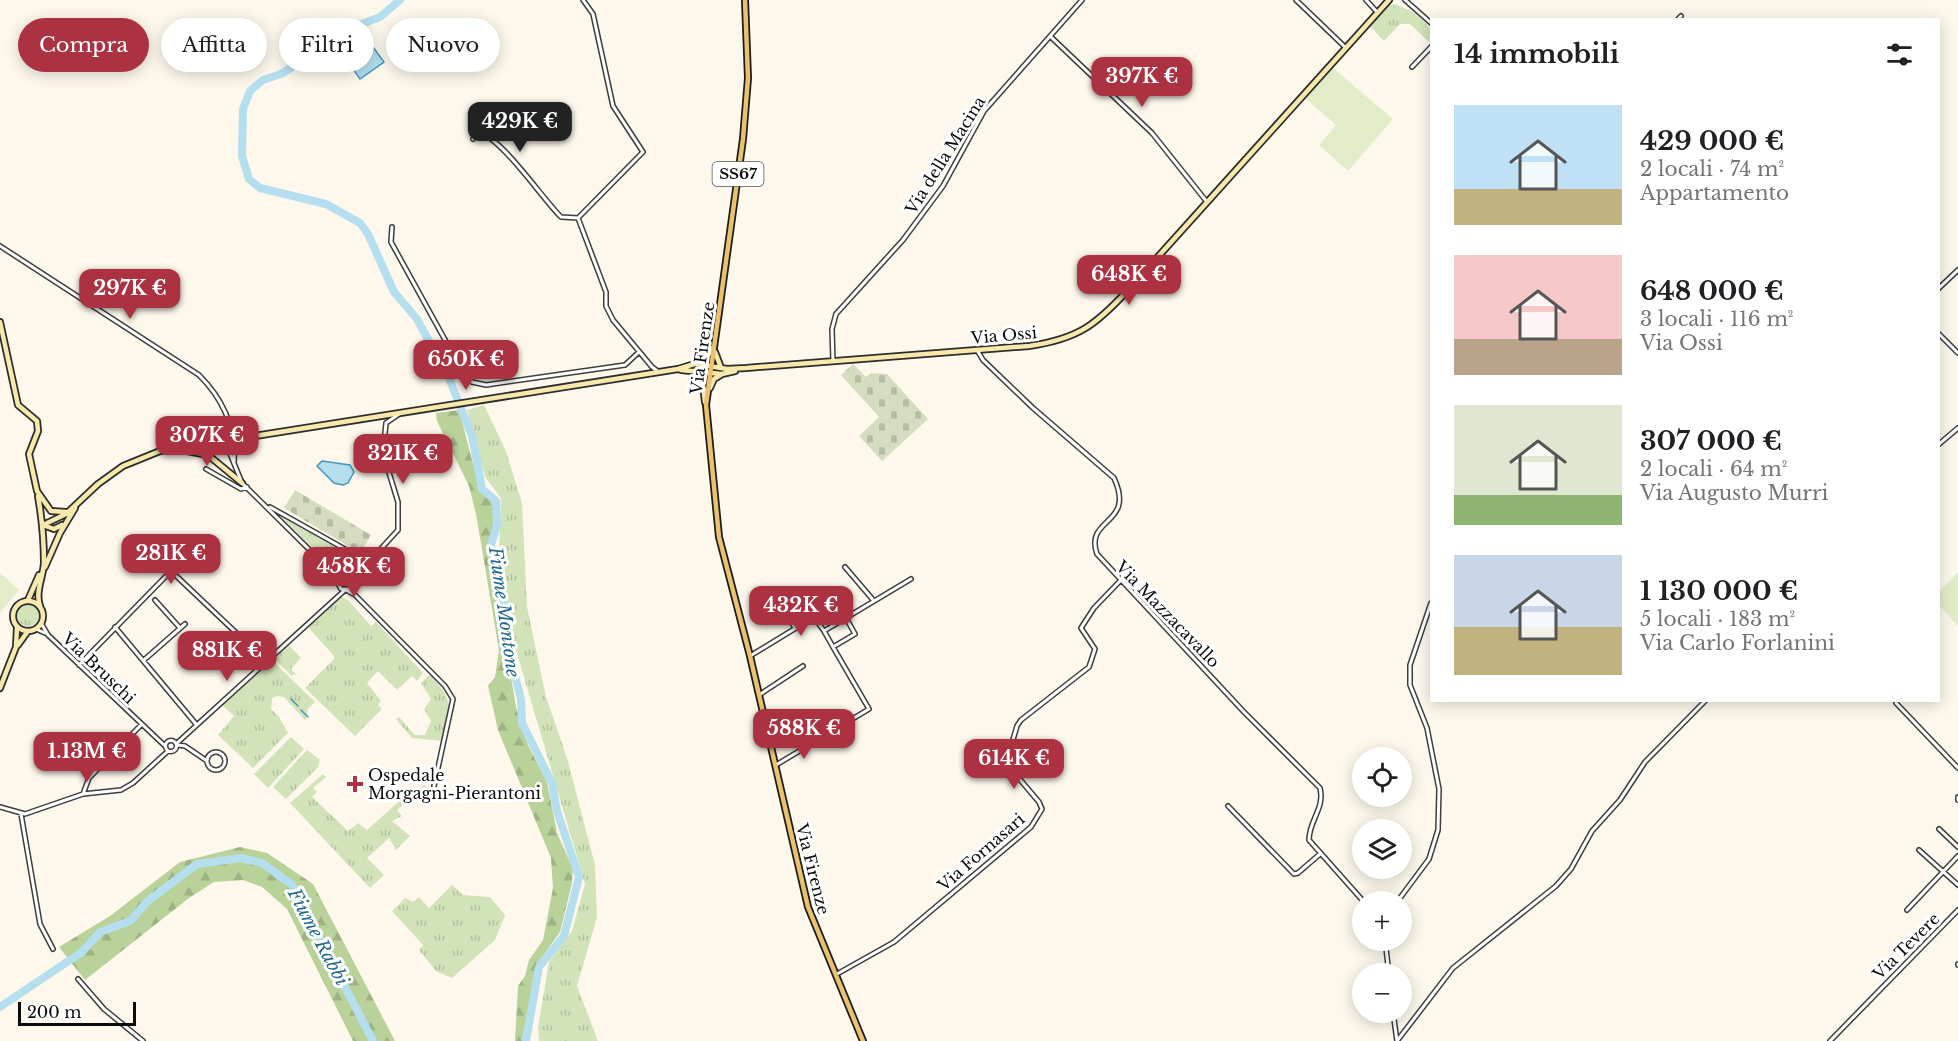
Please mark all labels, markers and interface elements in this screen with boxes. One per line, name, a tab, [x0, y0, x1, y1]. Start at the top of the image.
chip: Compra	[18, 18, 149, 72]
chip: Affitta	[161, 18, 267, 72]
chip: Filtri	[279, 18, 374, 72]
chip: Nuovo	[386, 18, 500, 72]
text: 14 immobili	[1454, 38, 1619, 70]
icon: filters	[1883, 38, 1916, 71]
pin: 397K €	[1093, 57, 1191, 108]
text: 397K €	[1105, 64, 1179, 88]
street label: Via della Macina	[900, 92, 989, 218]
pin: 429K €	[471, 102, 569, 153]
text: 429K €	[482, 109, 558, 133]
text: 429 000 €	[1640, 125, 1784, 157]
icon: home	[1502, 129, 1574, 201]
text: 2 locali · 74 m²	[1640, 157, 1784, 181]
road number: SS67	[712, 162, 764, 186]
text: Appartamento	[1640, 181, 1789, 205]
pin: 648K €	[1080, 255, 1178, 306]
text: 648K €	[1091, 262, 1167, 286]
pin: 297K €	[81, 269, 179, 320]
text: 648 000 €	[1640, 275, 1784, 307]
text: 297K €	[93, 276, 167, 300]
icon: home	[1502, 279, 1574, 351]
street label: Via Firenze	[685, 301, 718, 396]
text: 3 locali · 116 m²	[1640, 307, 1794, 331]
street label: Via Ossi	[969, 322, 1038, 348]
text: Via Ossi	[1640, 331, 1723, 355]
pin: 650K €	[417, 340, 515, 391]
text: 650K €	[427, 347, 505, 371]
pin: 307K €	[158, 416, 256, 467]
text: 307K €	[170, 423, 244, 447]
text: 307 000 €	[1640, 425, 1782, 457]
icon: home	[1502, 429, 1574, 501]
pin: 321K €	[354, 434, 452, 485]
text: 321K €	[367, 441, 439, 465]
text: 2 locali · 64 m²	[1640, 457, 1787, 481]
text: Via Augusto Murri	[1640, 481, 1828, 505]
pin: 281K €	[122, 534, 220, 585]
text: 281K €	[136, 541, 206, 565]
water label: Fiume Montone	[484, 544, 524, 679]
pin: 458K €	[305, 547, 403, 598]
text: 458K €	[317, 554, 391, 578]
street label: Via Mazzacavallo	[1111, 556, 1224, 672]
text: 1 130 000 €	[1640, 575, 1798, 607]
icon: home	[1502, 579, 1574, 651]
pin: 432K €	[752, 586, 850, 637]
text: 432K €	[763, 593, 839, 617]
text: 5 locali · 183 m²	[1640, 607, 1795, 631]
street label: Via Bruschi	[57, 627, 140, 708]
pin: 881K €	[178, 631, 276, 682]
text: Via Carlo Forlanini	[1640, 631, 1835, 655]
text: 881K €	[192, 638, 262, 662]
pin: 588K €	[755, 709, 853, 760]
text: 588K €	[767, 716, 841, 740]
pin: 1.13M €	[32, 732, 142, 783]
text: 1.13M €	[48, 739, 126, 763]
pin: 614K €	[965, 739, 1063, 790]
text: 614K €	[978, 746, 1050, 770]
map controls	[1352, 747, 1412, 1023]
button: locate	[1352, 747, 1412, 807]
place label: Ospedale Morgagni-Pierantoni	[368, 765, 542, 803]
marker: Ospedale Morgagni-Pierantoni	[346, 775, 364, 793]
street label: Via Fornasari	[933, 809, 1029, 896]
button: layers	[1352, 819, 1412, 879]
street label: Via Firenze	[792, 820, 834, 917]
water label: Fiume Rabbi	[283, 884, 353, 990]
button: +	[1352, 891, 1412, 951]
street label: Via Tevere	[1868, 909, 1943, 984]
button: −	[1352, 963, 1412, 1023]
scale bar	[18, 999, 136, 1026]
text: 200 m	[27, 1002, 81, 1022]

